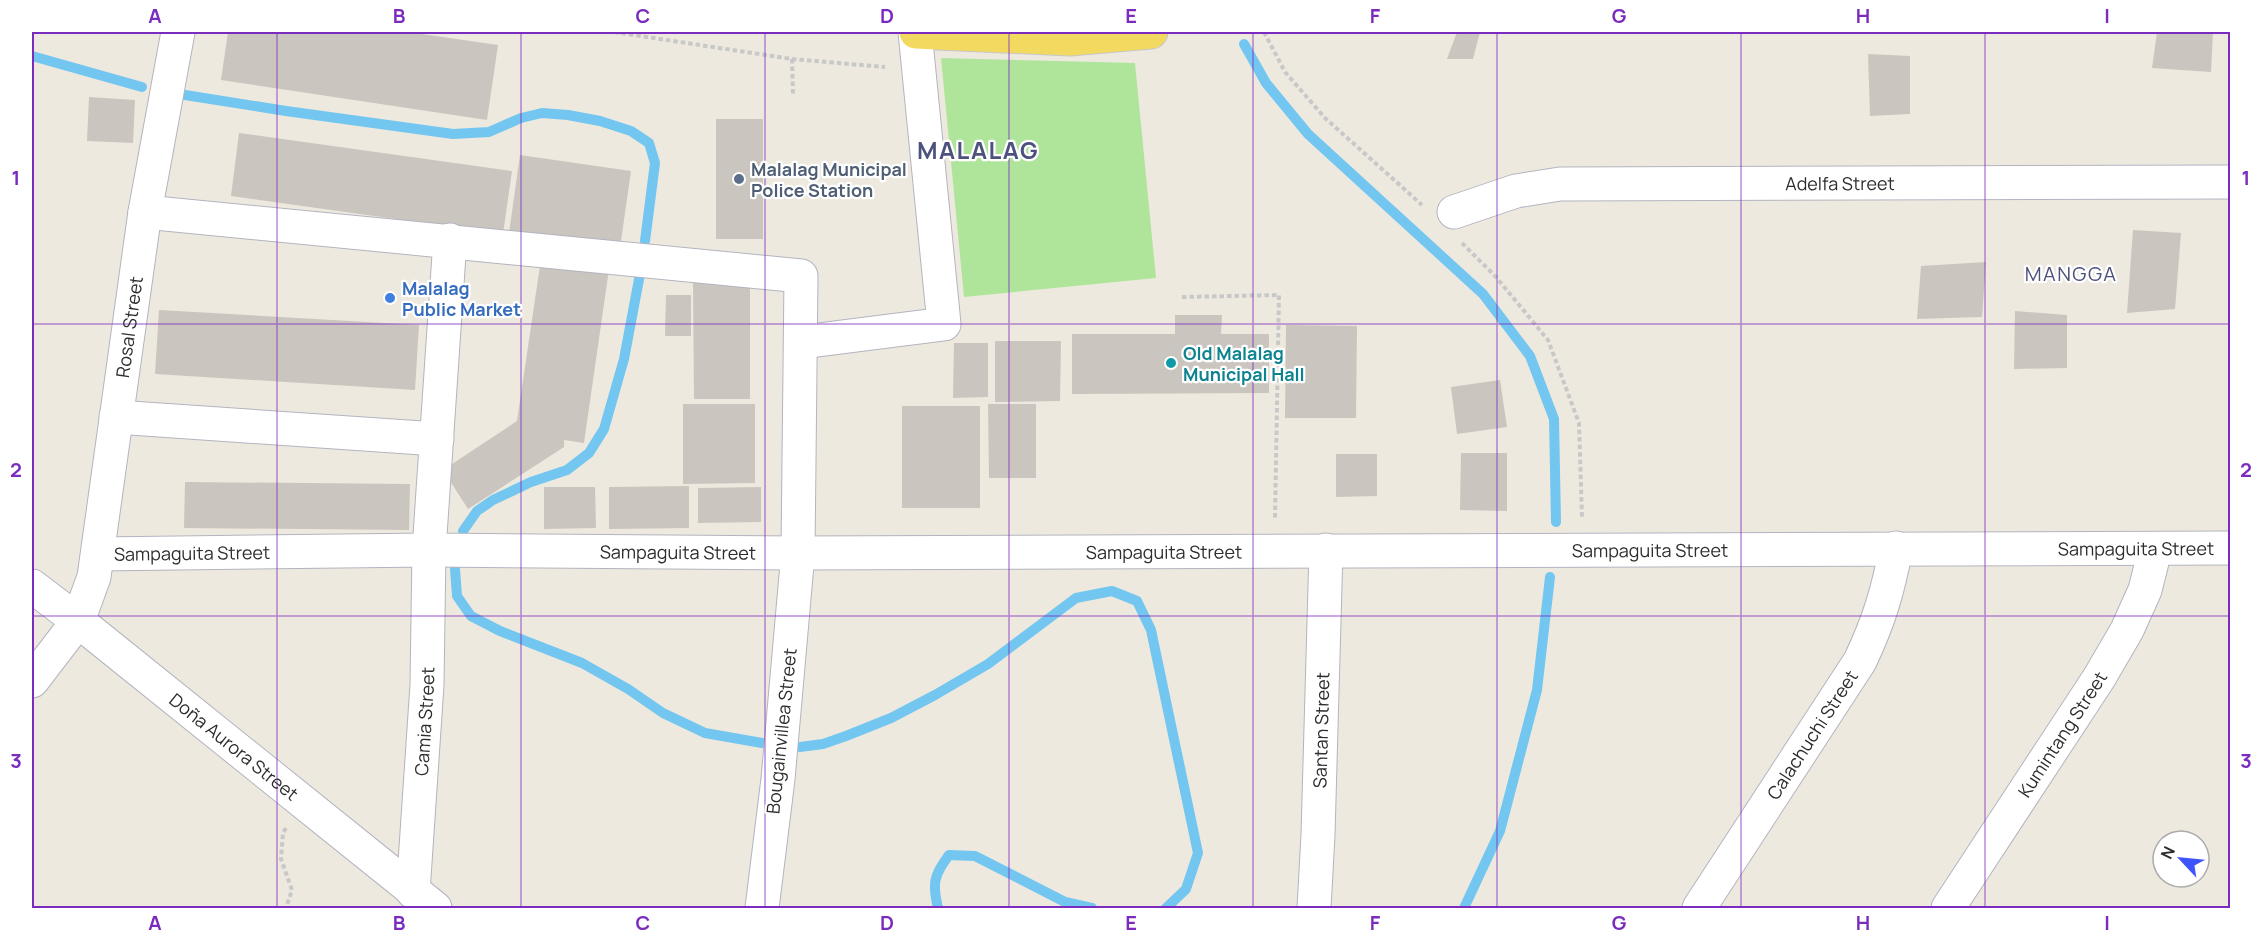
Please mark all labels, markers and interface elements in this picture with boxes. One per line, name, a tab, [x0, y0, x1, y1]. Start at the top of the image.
text: A	[148, 2, 162, 29]
text: B	[393, 2, 406, 29]
text: C	[636, 2, 650, 29]
text: D	[880, 2, 894, 29]
text: E	[1125, 2, 1137, 29]
text: F	[1370, 2, 1381, 29]
text: G	[1612, 2, 1627, 29]
text: H	[1856, 2, 1870, 29]
text: I	[2104, 2, 2110, 29]
district label: MALALAG	[917, 133, 1039, 166]
place label: Malalag Municipal Police Station	[751, 157, 907, 202]
text: 1	[12, 164, 20, 191]
text: 1	[2242, 164, 2250, 191]
street label: Adelfa Street	[1785, 171, 1895, 195]
marker: Malalag Municipal Police Station	[732, 172, 746, 186]
district label: MANGGA	[2025, 260, 2117, 287]
street label: Rosal Street	[110, 275, 148, 379]
place label: Malalag Public Market	[402, 276, 521, 321]
marker: Malalag Public Market	[383, 291, 397, 305]
place label: Old Malalag Municipal Hall	[1183, 341, 1305, 386]
marker: Old Malalag Municipal Hall	[1164, 356, 1178, 370]
text: 2	[10, 456, 22, 483]
text: 2	[2240, 456, 2252, 483]
street label: Sampaguita Street	[2058, 536, 2214, 561]
street label: Sampaguita Street	[1572, 538, 1728, 562]
street label: Sampaguita Street	[600, 539, 756, 565]
street label: Sampaguita Street	[1086, 539, 1242, 564]
street label: Sampaguita Street	[114, 540, 270, 566]
street label: Bougainvillea Street	[760, 647, 802, 815]
street label: Calachuchi Street	[1761, 665, 1863, 804]
street label: Camia Street	[409, 667, 439, 777]
street label: Kumintang Street	[2012, 667, 2112, 802]
street label: Santan Street	[1307, 672, 1335, 789]
street label: Doña Aurora Street	[165, 687, 303, 806]
text: 3	[10, 747, 22, 774]
text: 3	[2240, 747, 2252, 774]
north arrow	[2151, 829, 2211, 889]
text: N	[2155, 842, 2180, 862]
text: A	[148, 909, 162, 936]
text: B	[393, 909, 406, 936]
text: C	[636, 909, 650, 936]
text: D	[880, 909, 894, 936]
text: E	[1125, 909, 1137, 936]
text: F	[1370, 909, 1381, 936]
text: G	[1612, 909, 1627, 936]
text: H	[1856, 909, 1870, 936]
text: I	[2104, 909, 2110, 936]

